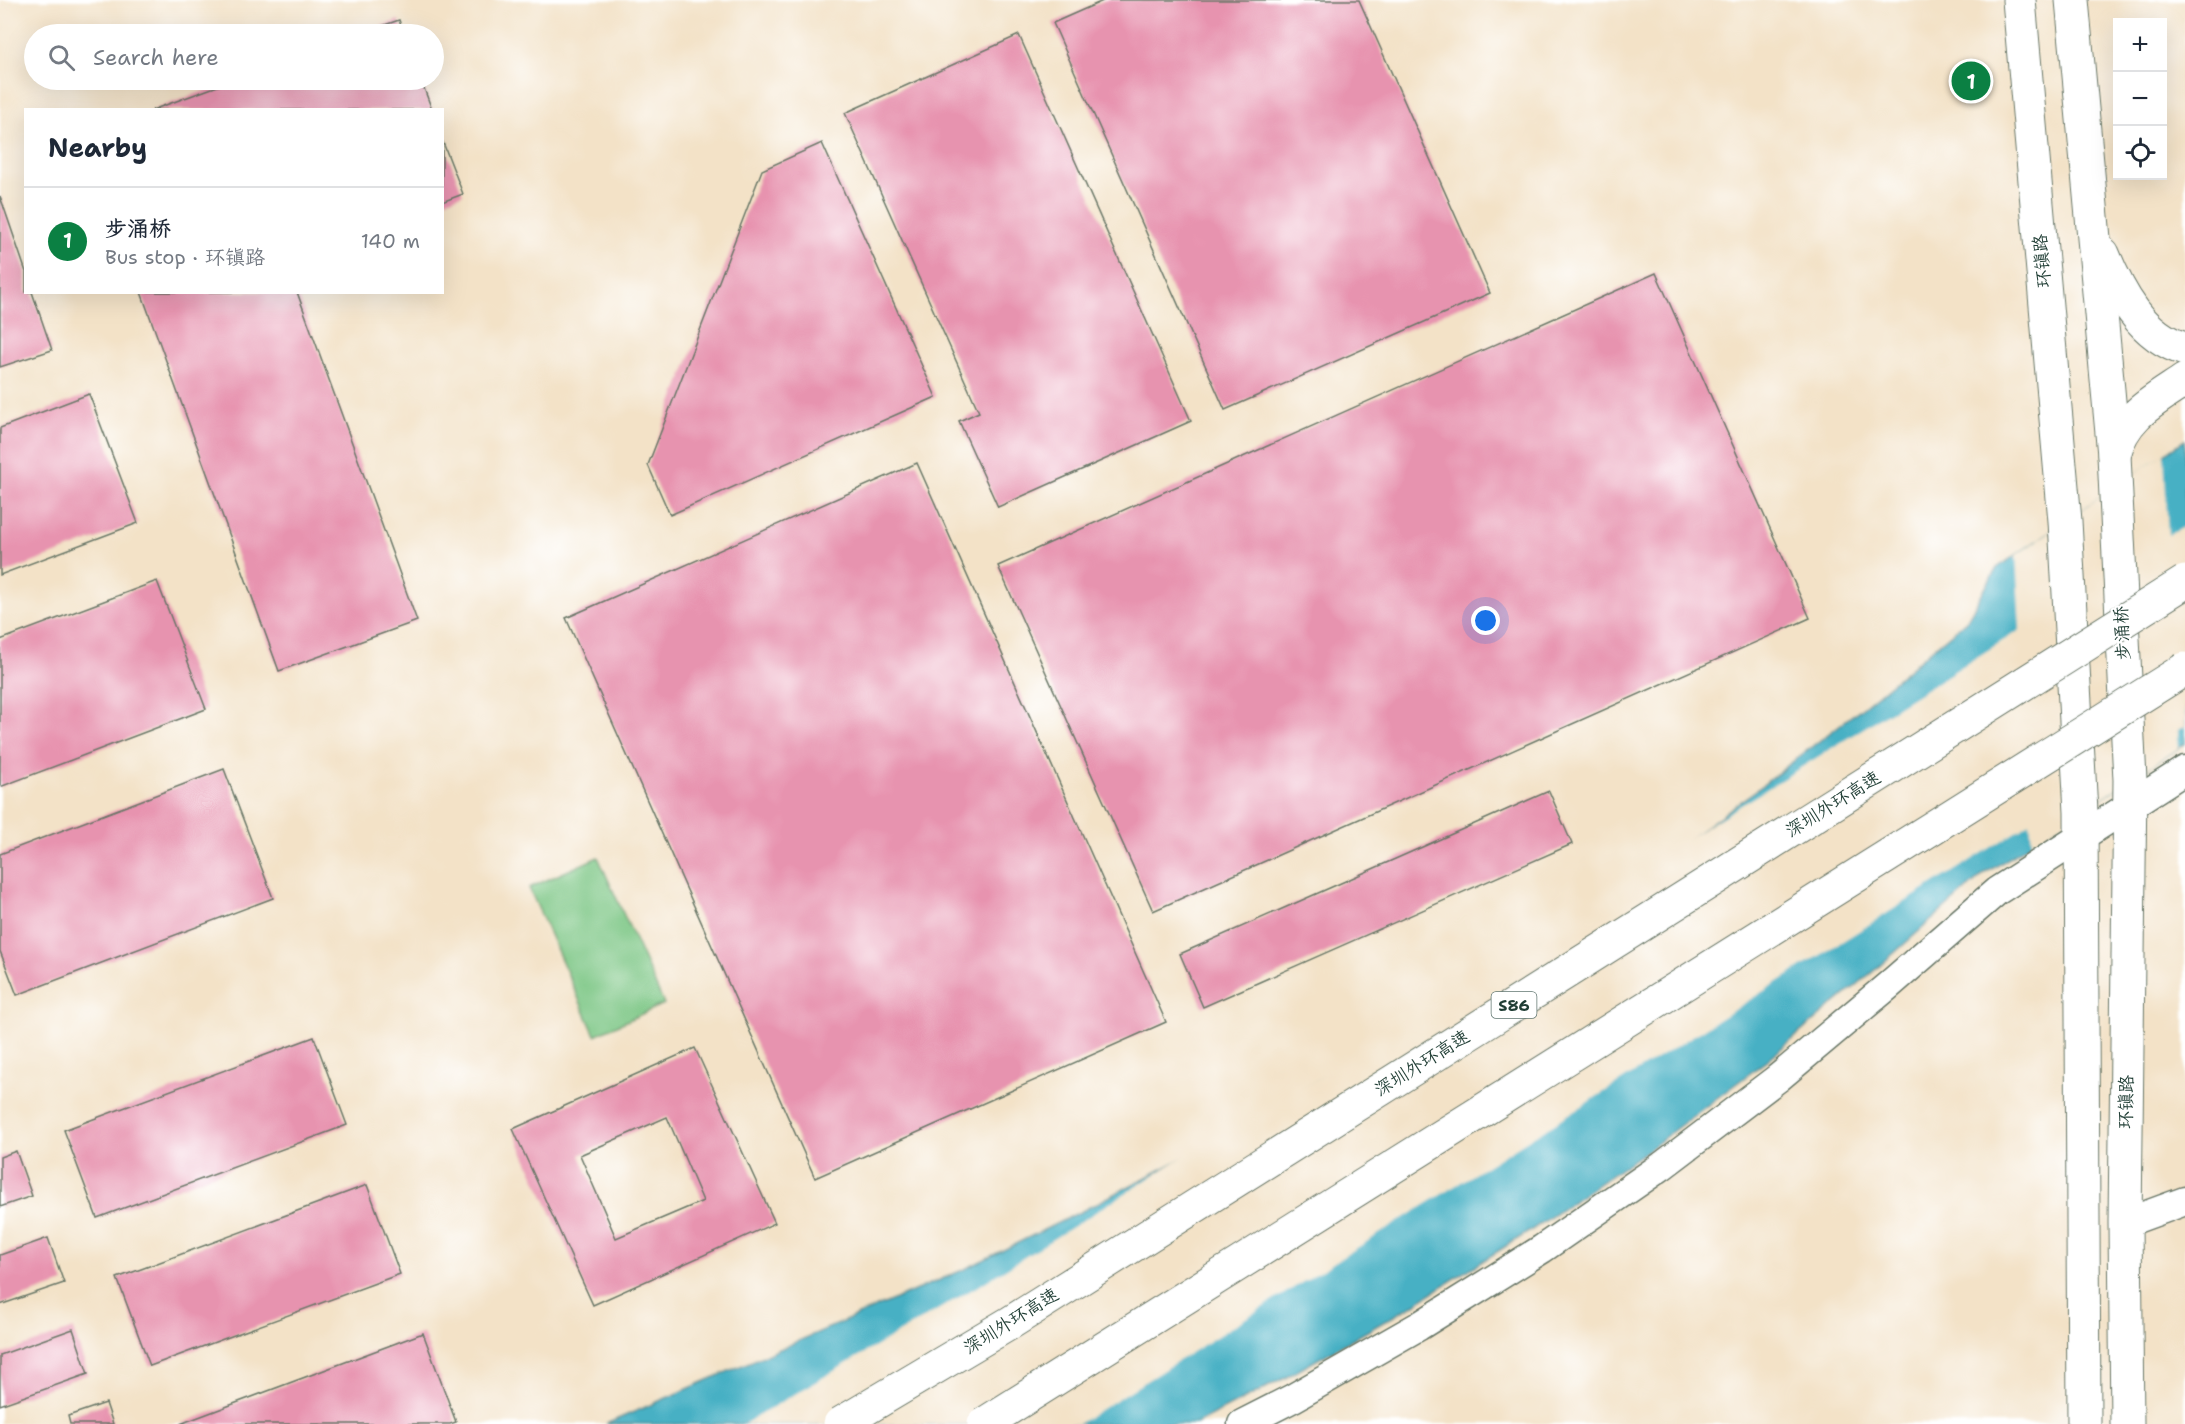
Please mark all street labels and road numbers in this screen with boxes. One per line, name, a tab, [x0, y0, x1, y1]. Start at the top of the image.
street label: 环镇路	[2028, 233, 2056, 289]
street label: 步涌桥	[2109, 605, 2135, 661]
street label: 深圳外环高速	[1781, 765, 1885, 843]
road number: S86	[1492, 992, 1537, 1018]
street label: 深圳外环高速	[1370, 1024, 1474, 1102]
street label: 环镇路	[2114, 1075, 2138, 1129]
street label: 深圳外环高速	[959, 1282, 1063, 1360]

